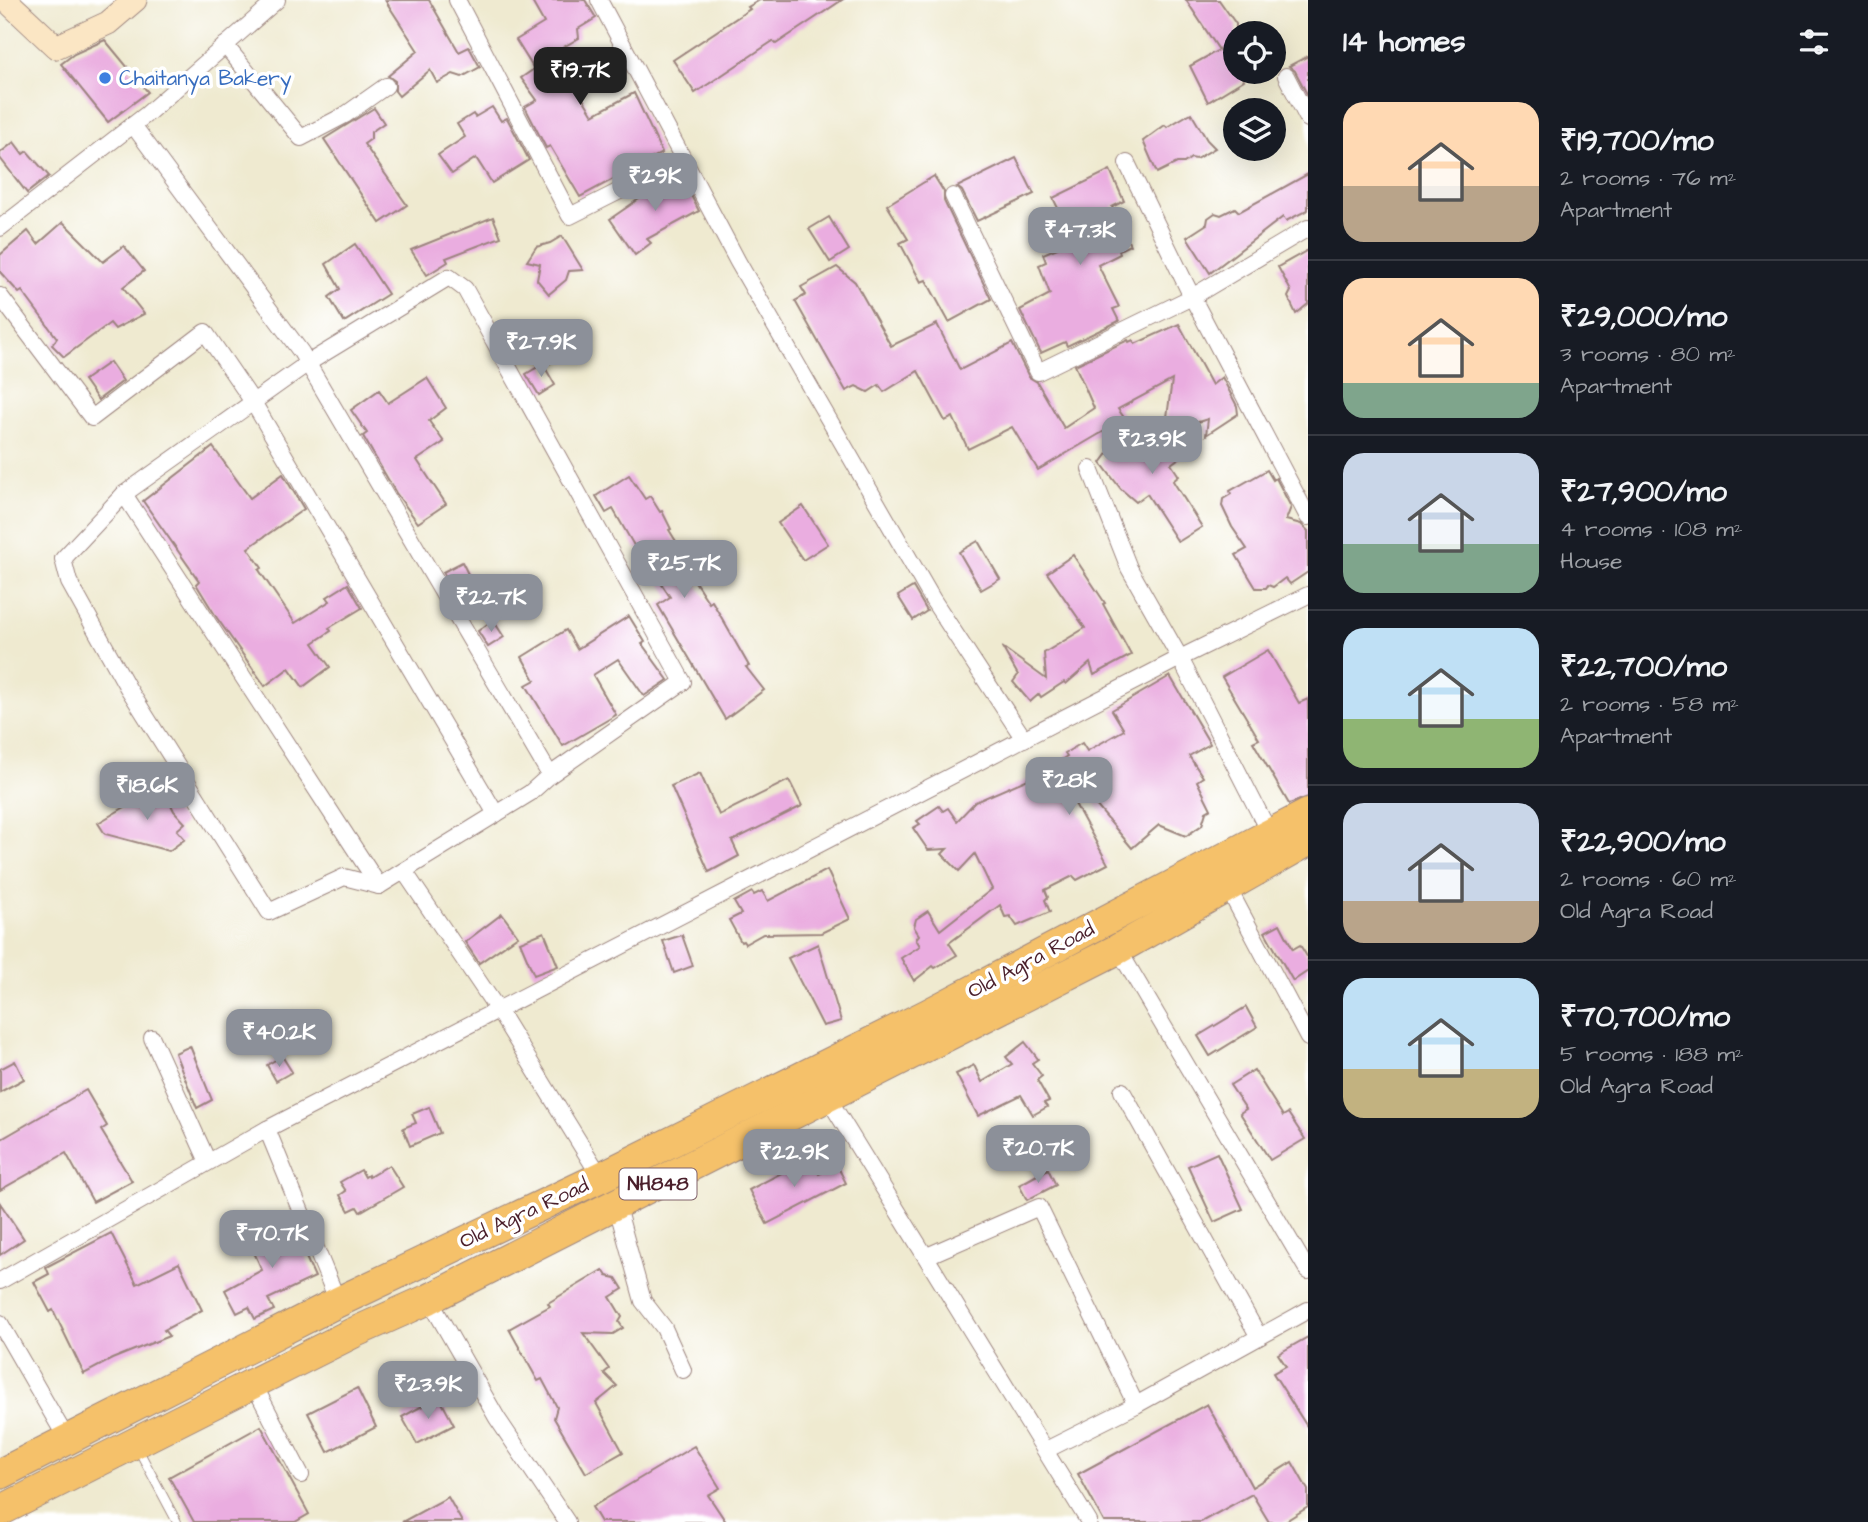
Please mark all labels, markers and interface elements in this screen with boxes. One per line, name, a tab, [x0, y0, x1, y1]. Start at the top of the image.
map controls	[1223, 21, 1286, 161]
button: locate	[1223, 21, 1286, 84]
text: 14 homes	[1343, 21, 1466, 63]
icon: filters	[1795, 23, 1833, 61]
pin: ₹19.7K	[523, 48, 637, 107]
text: ₹19.7K	[550, 54, 610, 86]
place label: Chaitanya Bakery	[119, 64, 292, 95]
marker: Chaitanya Bakery	[97, 70, 113, 86]
button: layers	[1223, 98, 1286, 161]
text: ₹19,700/mo	[1560, 120, 1714, 162]
icon: home	[1399, 130, 1483, 214]
pin: ₹29K	[614, 154, 696, 213]
text: ₹29K	[628, 160, 682, 192]
text: 2 rooms · 76 m²	[1560, 162, 1736, 194]
text: Apartment	[1560, 194, 1672, 226]
pin: ₹47.3K	[1023, 208, 1137, 267]
text: ₹47.3K	[1044, 214, 1116, 246]
text: ₹29,000/mo	[1560, 296, 1727, 338]
icon: home	[1399, 306, 1483, 390]
pin: ₹27.9K	[484, 320, 598, 379]
text: ₹27.9K	[506, 326, 576, 358]
text: 3 rooms · 80 m²	[1560, 338, 1736, 370]
text: Apartment	[1560, 370, 1672, 402]
pin: ₹23.9K	[1095, 416, 1209, 476]
text: ₹23.9K	[1118, 423, 1186, 455]
text: ₹27,900/mo	[1560, 471, 1727, 513]
icon: home	[1399, 481, 1483, 565]
text: 4 rooms · 108 m²	[1560, 513, 1743, 545]
pin: ₹25.7K	[627, 540, 741, 600]
text: House	[1560, 545, 1623, 577]
text: ₹25.7K	[647, 547, 721, 579]
pin: ₹22.7K	[434, 574, 548, 634]
text: ₹22.7K	[456, 581, 526, 613]
text: ₹22,700/mo	[1560, 646, 1727, 688]
icon: home	[1399, 656, 1483, 740]
text: 2 rooms · 58 m²	[1560, 688, 1739, 720]
text: Apartment	[1560, 720, 1672, 752]
pin: ₹28K	[1028, 758, 1110, 817]
pin: ₹18.6K	[90, 762, 204, 822]
text: ₹28K	[1041, 764, 1097, 796]
text: ₹18.6K	[116, 769, 178, 801]
text: ₹22,900/mo	[1560, 821, 1726, 863]
icon: home	[1399, 831, 1483, 915]
text: 2 rooms · 60 m²	[1560, 863, 1737, 895]
text: Old Agra Road	[1560, 895, 1713, 927]
street label: Old Agra Road	[962, 914, 1101, 1007]
text: ₹70,700/mo	[1560, 996, 1730, 1038]
icon: home	[1399, 1006, 1483, 1090]
pin: ₹40.2K	[222, 1010, 336, 1069]
text: ₹40.2K	[242, 1016, 316, 1048]
text: 5 rooms · 188 m²	[1560, 1038, 1744, 1070]
text: Old Agra Road	[1560, 1070, 1713, 1102]
pin: ₹20.7K	[981, 1126, 1095, 1185]
pin: ₹22.9K	[737, 1130, 851, 1189]
text: ₹20.7K	[1002, 1132, 1074, 1164]
text: ₹22.9K	[759, 1136, 829, 1168]
road number: NH848	[620, 1168, 696, 1200]
street label: Old Agra Road	[455, 1170, 595, 1257]
pin: ₹70.7K	[215, 1210, 329, 1270]
text: ₹70.7K	[235, 1217, 309, 1249]
pin: ₹23.9K	[371, 1362, 485, 1421]
text: ₹23.9K	[394, 1368, 462, 1400]

